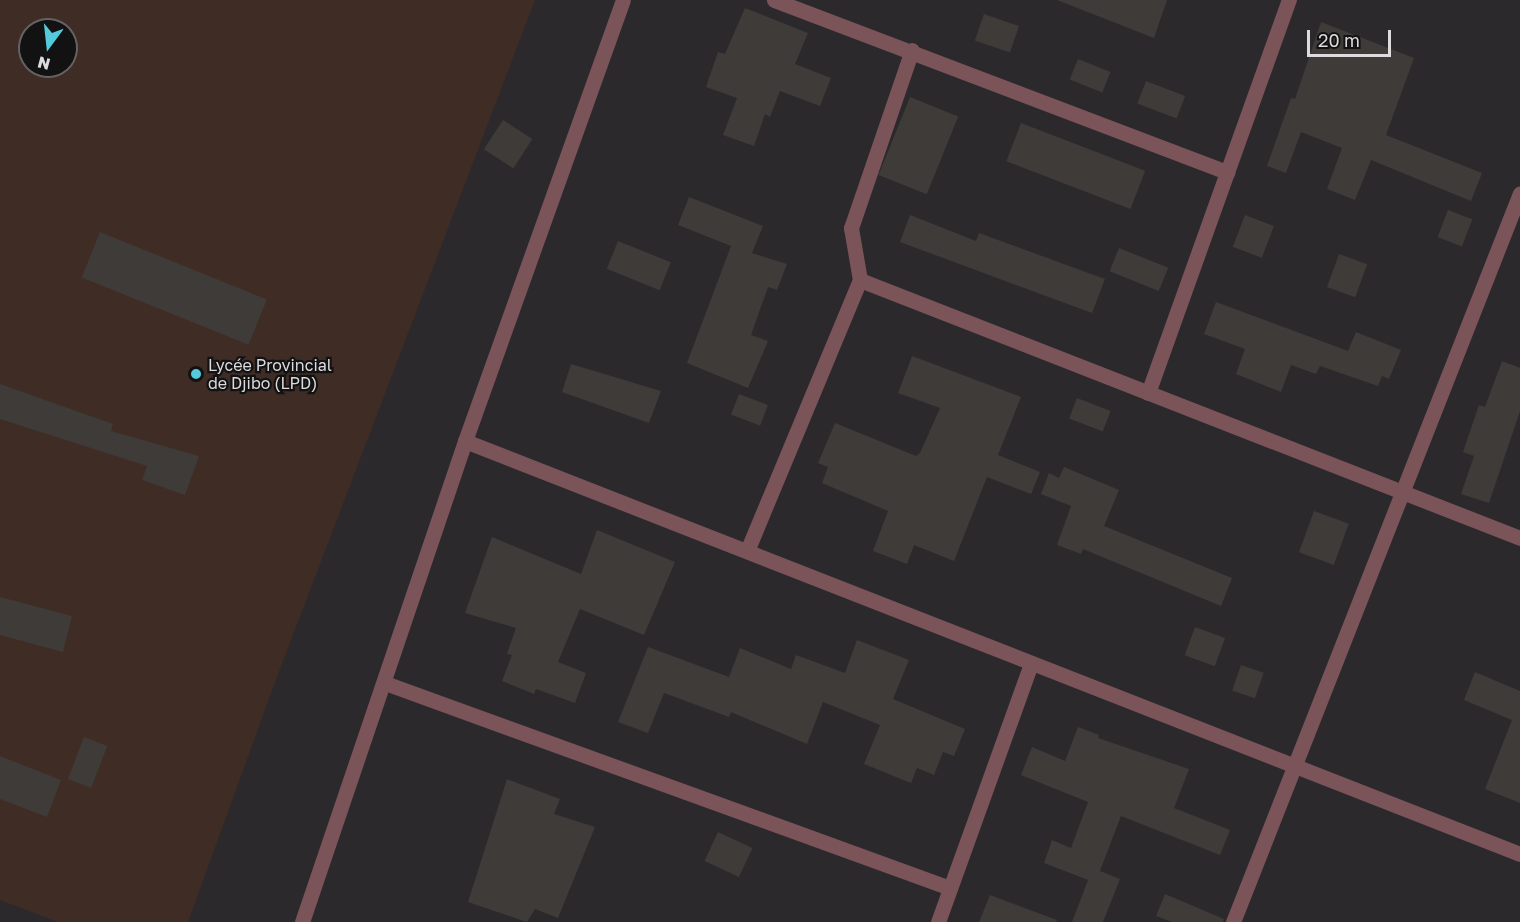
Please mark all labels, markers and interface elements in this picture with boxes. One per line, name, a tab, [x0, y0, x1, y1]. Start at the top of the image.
north arrow	[18, 18, 78, 78]
scale bar	[1310, 18, 1394, 56]
text: 20 m	[1318, 29, 1360, 51]
text: N	[35, 52, 52, 75]
place label: Lycée Provincial de Djibo (LPD)	[208, 355, 332, 393]
marker: Lycée Provincial de Djibo (LPD)	[189, 367, 203, 381]

